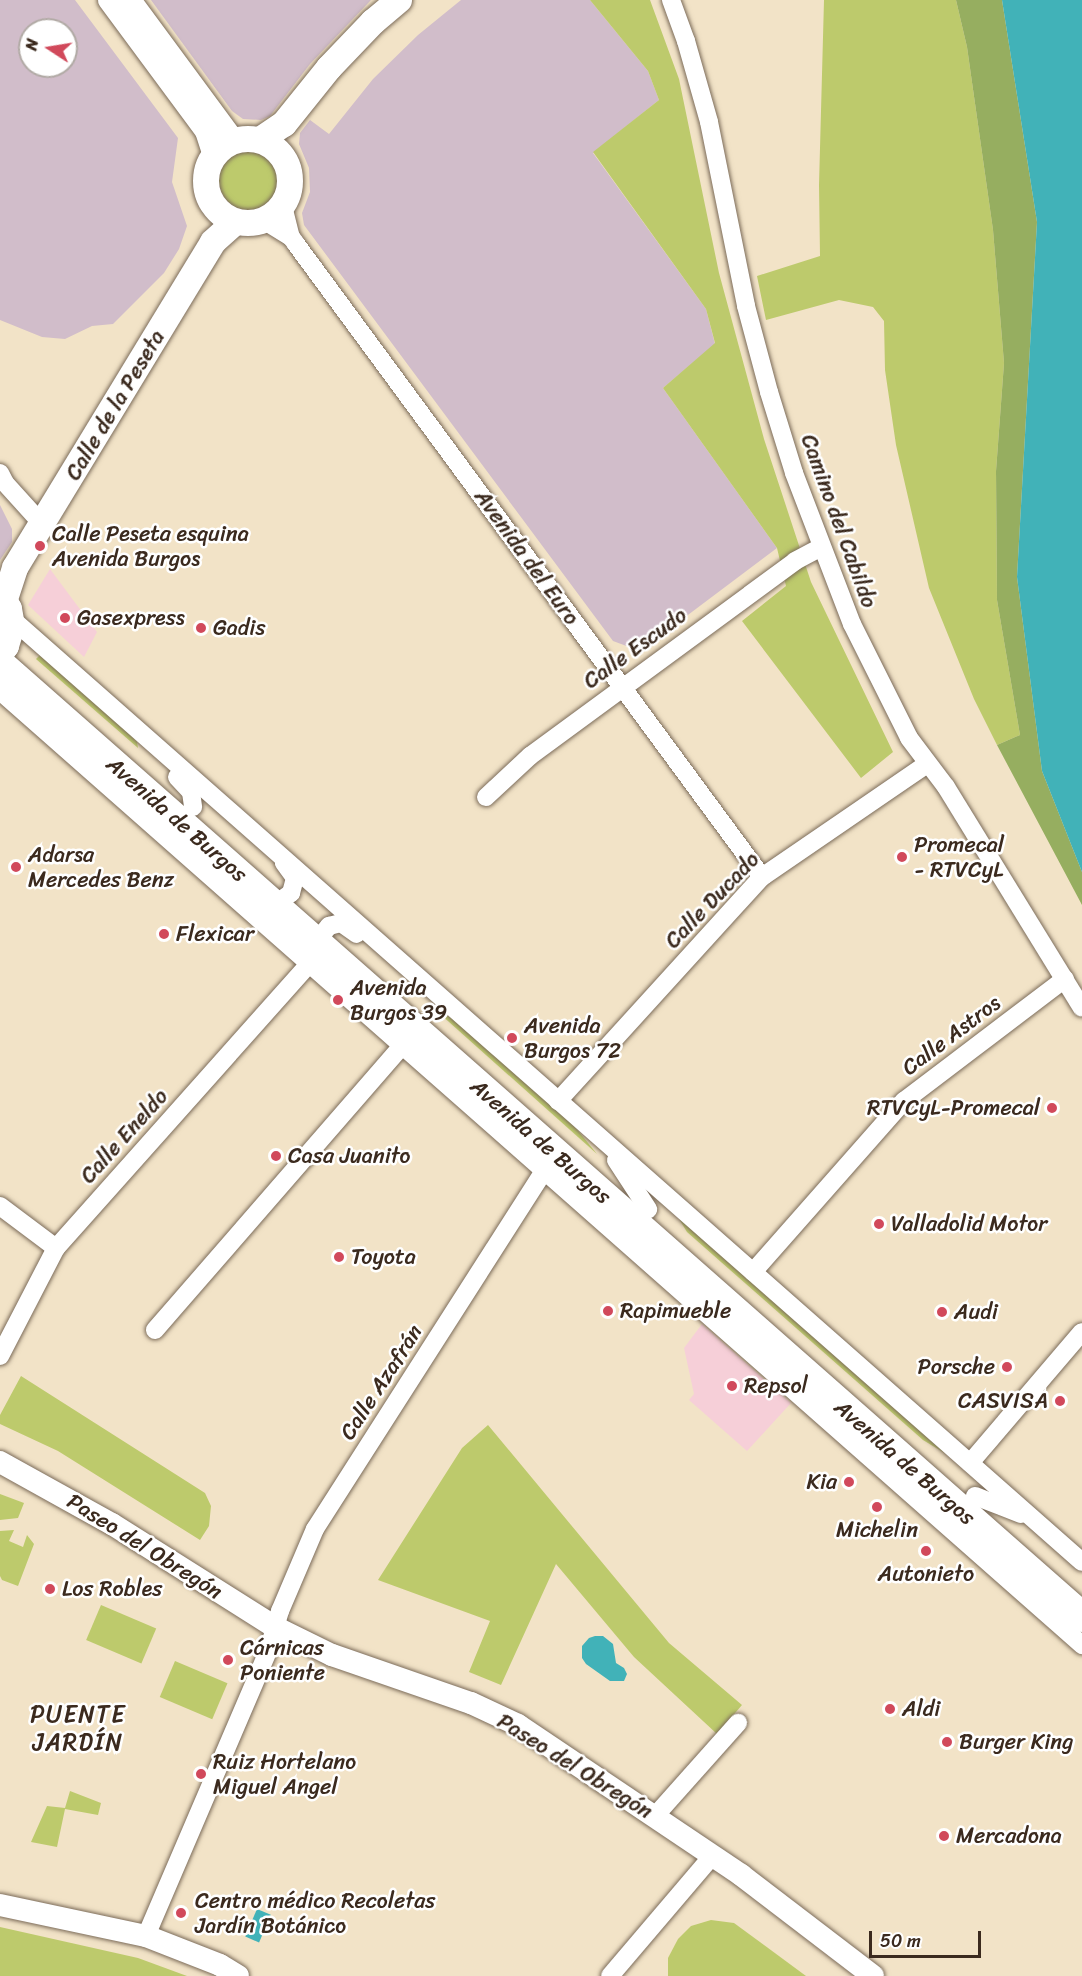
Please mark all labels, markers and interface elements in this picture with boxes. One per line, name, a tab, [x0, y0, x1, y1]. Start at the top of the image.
north arrow	[18, 18, 78, 78]
text: N	[17, 36, 47, 53]
street label: Calle de la Peseta	[59, 324, 171, 486]
street label: Camino del Cabildo	[795, 431, 883, 611]
street label: Avenida del Euro	[469, 484, 585, 630]
place label: Calle Peseta esquina Avenida Burgos	[52, 520, 252, 572]
marker: Calle Peseta esquina Avenida Burgos	[33, 539, 47, 553]
street label: Calle Escudo	[578, 601, 692, 695]
place label: Gasexpress	[77, 605, 185, 631]
marker: Gasexpress	[58, 611, 72, 625]
place label: Gadis	[213, 615, 266, 641]
marker: Gadis	[194, 621, 208, 635]
street label: Avenida de Burgos	[102, 751, 252, 887]
place label: Promecal - RTVCyL	[914, 831, 1004, 882]
place label: Adarsa Mercedes Benz	[28, 841, 174, 892]
street label: Calle Ducado	[660, 846, 764, 954]
marker: Promecal - RTVCyL	[895, 850, 909, 864]
marker: Adarsa Mercedes Benz	[9, 860, 23, 874]
place label: Flexicar	[176, 921, 254, 947]
marker: Flexicar	[157, 927, 171, 941]
place label: Avenida Burgos 39	[350, 974, 447, 1026]
street label: Calle Astros	[896, 989, 1006, 1081]
marker: Avenida Burgos 39	[331, 993, 345, 1007]
place label: Avenida Burgos 72	[524, 1012, 621, 1064]
marker: Avenida Burgos 72	[505, 1031, 519, 1045]
street label: Avenida de Burgos	[466, 1073, 616, 1209]
street label: Calle Eneldo	[74, 1083, 174, 1189]
place label: RTVCyL-Promecal	[867, 1095, 1040, 1121]
marker: RTVCyL-Promecal	[1045, 1101, 1059, 1115]
place label: Casa Juanito	[288, 1143, 412, 1169]
marker: Casa Juanito	[269, 1149, 283, 1163]
place label: Valladolid Motor	[891, 1211, 1048, 1237]
marker: Valladolid Motor	[872, 1217, 886, 1231]
place label: Toyota	[351, 1244, 416, 1270]
marker: Toyota	[332, 1250, 346, 1264]
place label: Rapimueble	[620, 1298, 731, 1324]
place label: Audi	[954, 1299, 998, 1325]
marker: Rapimueble	[601, 1304, 615, 1318]
marker: Audi	[935, 1305, 949, 1319]
street label: Calle Azafrán	[334, 1320, 428, 1444]
place label: Porsche	[918, 1354, 995, 1380]
marker: Porsche	[1000, 1360, 1014, 1374]
place label: Repsol	[744, 1373, 808, 1399]
marker: Repsol	[725, 1379, 739, 1393]
place label: CASVISA	[958, 1388, 1048, 1414]
street label: Avenida de Burgos	[830, 1394, 980, 1530]
marker: CASVISA	[1053, 1394, 1067, 1408]
place label: Kia	[807, 1469, 837, 1495]
marker: Kia	[842, 1475, 856, 1489]
street label: Paseo del Obregón	[62, 1488, 228, 1604]
marker: Michelin	[870, 1500, 884, 1514]
place label: Michelin	[836, 1517, 918, 1543]
marker: Autonieto	[919, 1544, 933, 1558]
place label: Autonieto	[878, 1561, 974, 1587]
place label: Los Robles	[62, 1576, 162, 1602]
marker: Los Robles	[43, 1582, 57, 1596]
place label: Cárnicas Poniente	[240, 1634, 325, 1686]
marker: Cárnicas Poniente	[221, 1653, 235, 1667]
place label: Aldi	[902, 1696, 940, 1722]
district label: PUENTE JARDÍN	[31, 1701, 125, 1757]
marker: Aldi	[883, 1702, 897, 1716]
street label: Paseo del Obregón	[492, 1708, 658, 1824]
place label: Burger King	[959, 1729, 1073, 1755]
marker: Burger King	[940, 1735, 954, 1749]
place label: Ruiz Hortelano Miguel Angel	[213, 1748, 357, 1800]
marker: Ruiz Hortelano Miguel Angel	[194, 1767, 208, 1781]
place label: Mercadona	[956, 1823, 1062, 1849]
marker: Mercadona	[937, 1829, 951, 1843]
place label: Centro médico Recoletas Jardín Botánico	[195, 1887, 435, 1939]
marker: Centro médico Recoletas Jardín Botánico	[172, 1904, 190, 1922]
scale bar	[872, 1919, 984, 1957]
text: 50 m	[880, 1925, 921, 1957]

